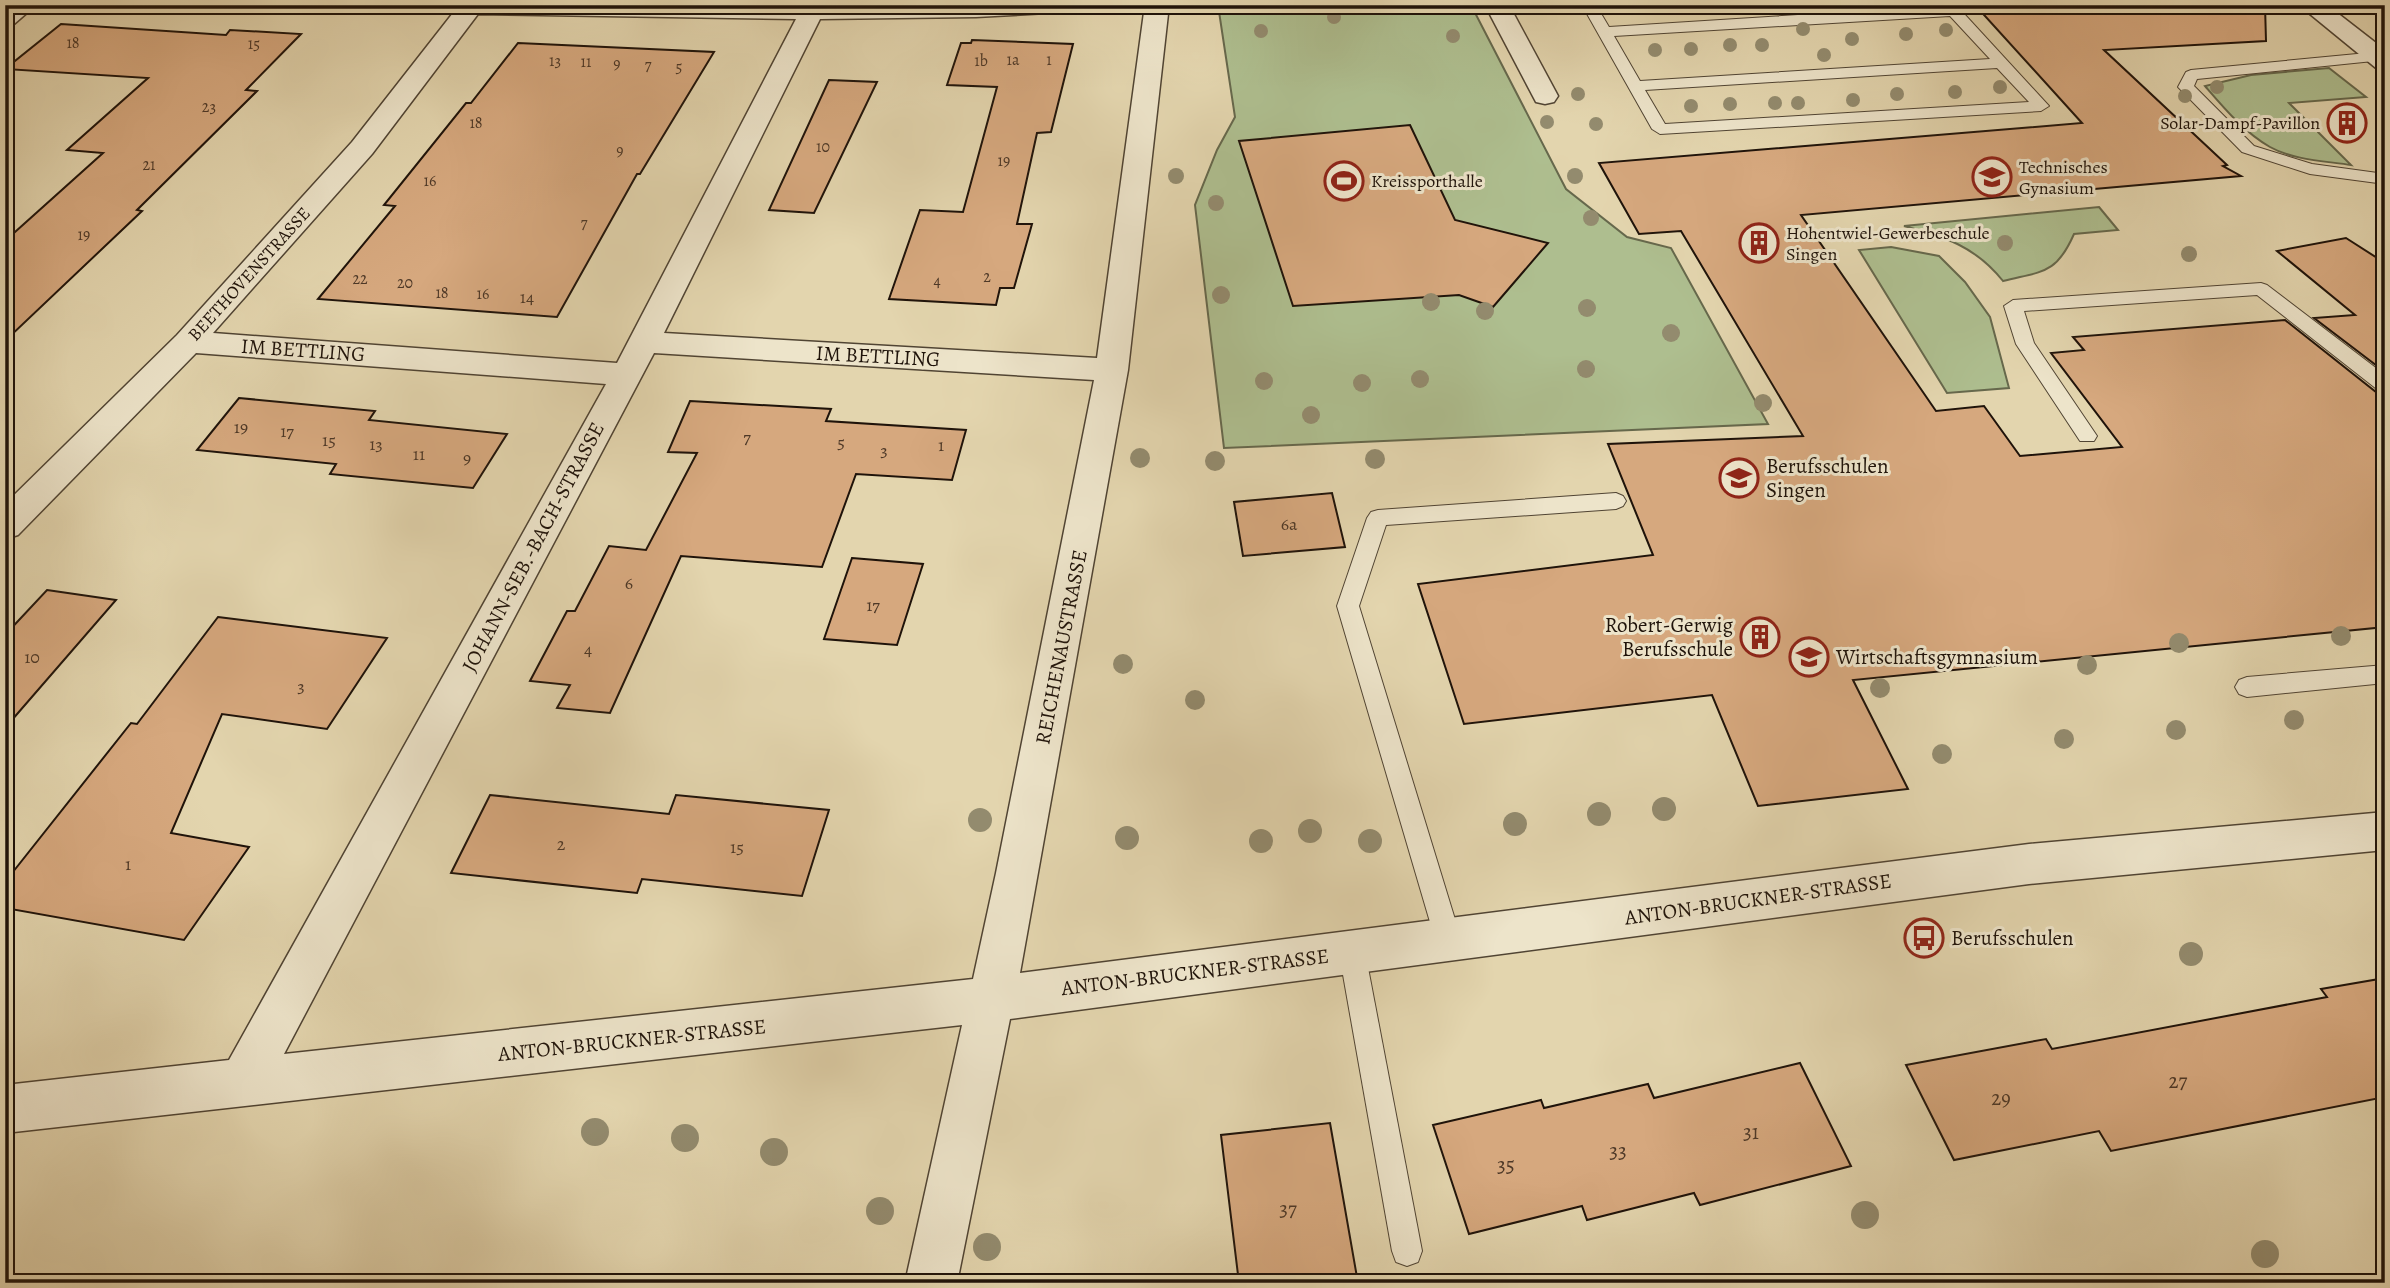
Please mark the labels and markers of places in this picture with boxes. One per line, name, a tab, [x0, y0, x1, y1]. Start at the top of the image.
building icon: Solar-Dampf-Pavillon	[2326, 102, 2368, 144]
place label: Solar-Dampf-Pavillon	[2160, 111, 2320, 135]
place label: Technisches Gynasium	[2019, 155, 2108, 200]
school or university icon: Technisches Gynasium	[1971, 156, 2013, 198]
sports icon: Kreissporthalle	[1323, 160, 1365, 202]
place label: Kreissporthalle	[1371, 169, 1483, 193]
place label: Hohentwiel-Gewerbeschule Singen	[1786, 221, 1990, 266]
building icon: Hohentwiel-Gewerbeschule Singen	[1738, 222, 1780, 264]
place label: Berufsschulen Singen	[1766, 452, 1888, 504]
school or university icon: Berufsschulen Singen	[1718, 457, 1760, 499]
place label: Robert-Gerwig Berufsschule	[1605, 611, 1733, 663]
building icon: Robert-Gerwig Berufsschule	[1739, 616, 1781, 658]
school or university icon: Wirtschaftsgymnasium	[1788, 636, 1830, 678]
place label: Wirtschaftsgymnasium	[1835, 643, 2038, 671]
bus stop icon: Berufsschulen	[1903, 917, 1945, 959]
place label: Berufsschulen	[1951, 924, 2073, 952]

